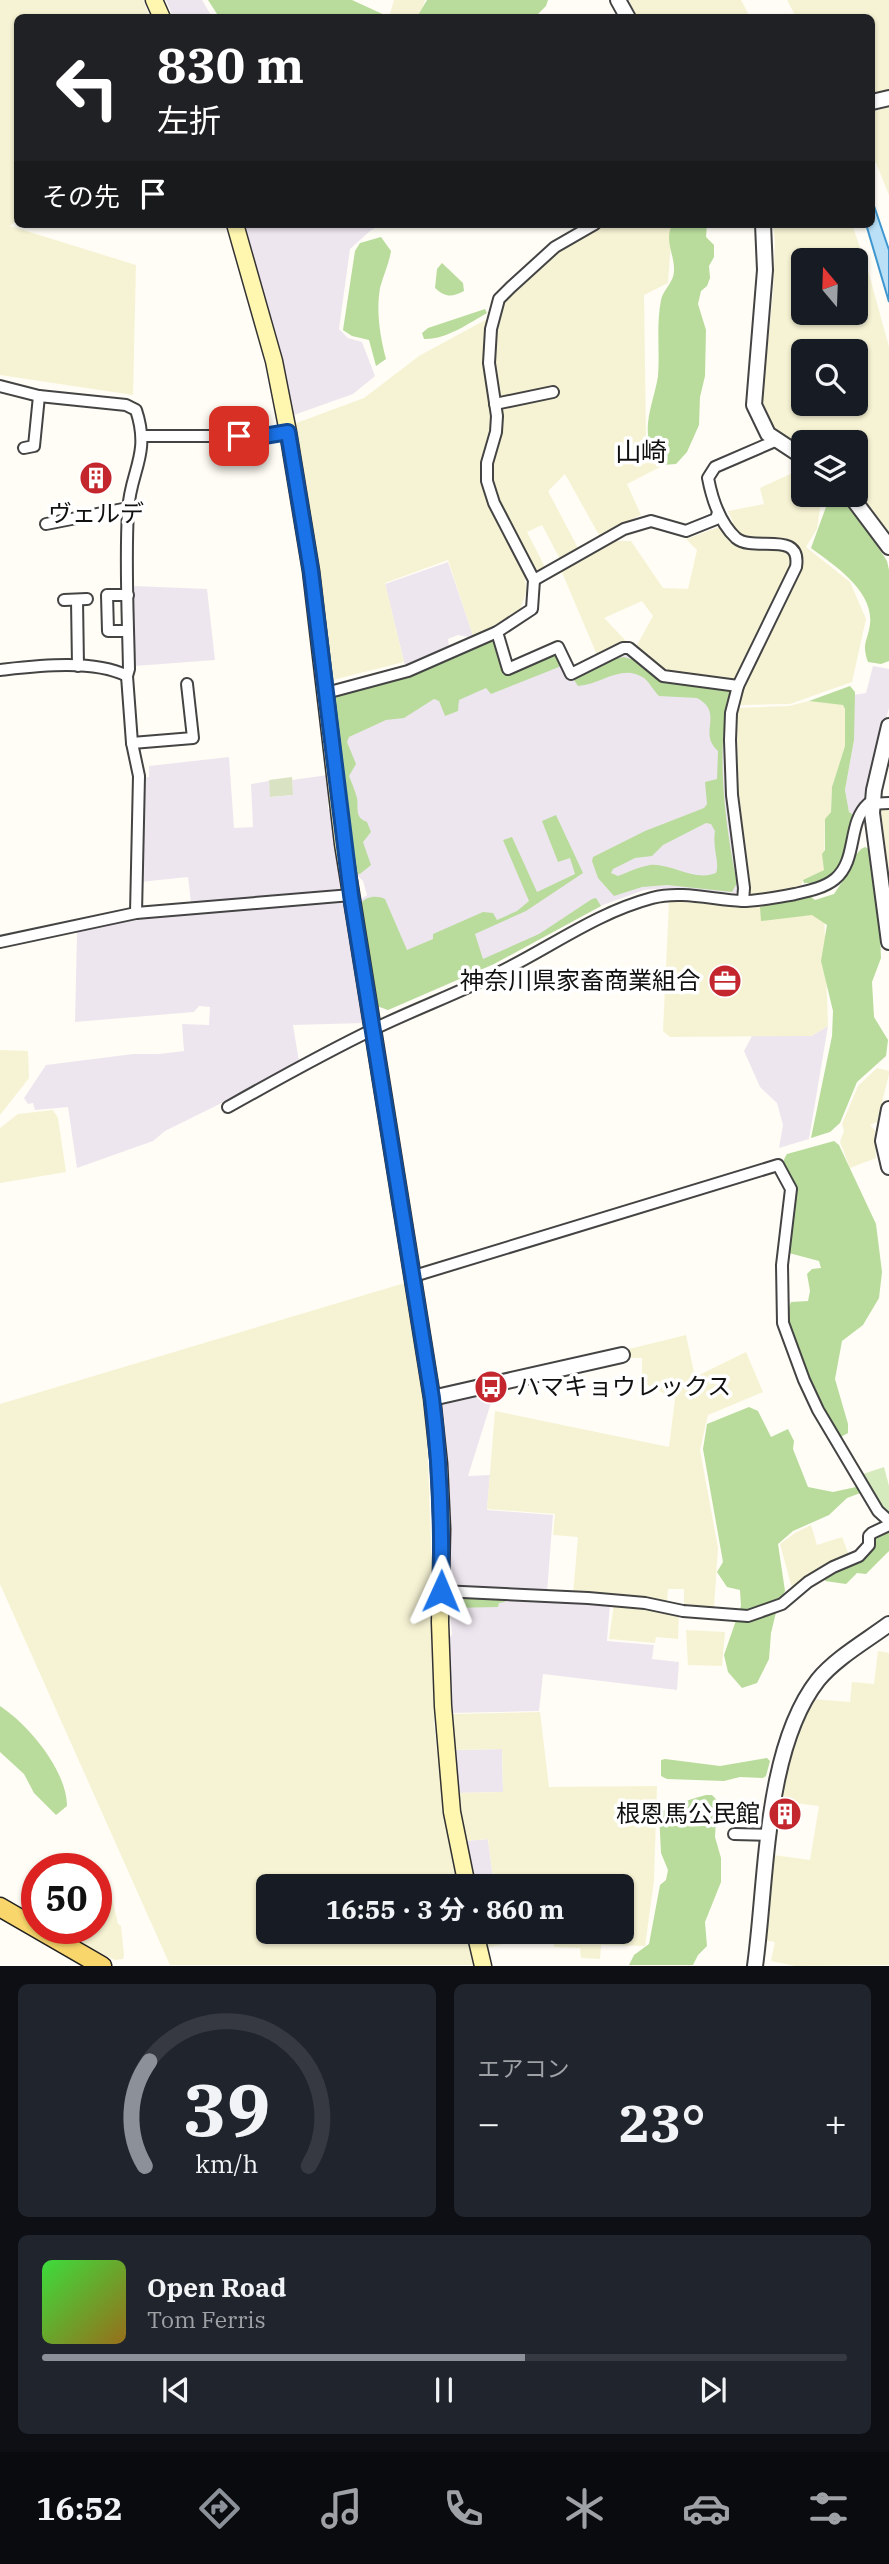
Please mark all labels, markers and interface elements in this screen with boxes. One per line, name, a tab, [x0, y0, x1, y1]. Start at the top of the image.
text: 830 m	[157, 33, 304, 96]
icon: left	[42, 42, 133, 133]
text: 左折	[157, 99, 221, 141]
icon: arrive	[134, 175, 172, 213]
text: その先	[42, 179, 120, 213]
north arrow	[791, 248, 868, 326]
map controls	[791, 248, 868, 507]
button: search	[791, 339, 868, 416]
pin	[209, 406, 269, 466]
icon: arrive	[220, 417, 258, 455]
button: layers	[791, 430, 868, 507]
district label: 山崎	[615, 434, 667, 468]
building icon: ヴェルデ	[77, 459, 115, 497]
place label: ヴェルデ	[48, 497, 144, 529]
office icon: 神奈川県家畜商業組合	[706, 962, 744, 1000]
place label: 神奈川県家畜商業組合	[460, 964, 700, 996]
bus stop icon: ハマキョウレックス	[472, 1368, 510, 1406]
place label: ハマキョウレックス	[516, 1370, 731, 1402]
position arrow	[404, 1554, 478, 1628]
building icon: 根恩馬公民館	[766, 1795, 804, 1833]
place label: 根恩馬公民館	[616, 1797, 760, 1829]
speed limit sign: 50	[21, 1853, 112, 1944]
text: 16:55 · 3 分 · 860 m	[326, 1892, 564, 1926]
text: エアコン	[478, 2053, 570, 2083]
text: 39	[183, 2062, 270, 2157]
text: 23°	[619, 2089, 706, 2156]
text: −	[478, 2098, 500, 2147]
text: +	[824, 2098, 847, 2147]
text: km/h	[195, 2147, 258, 2180]
text: Open Road	[147, 2270, 286, 2304]
text: Tom Ferris	[147, 2304, 266, 2334]
icon: previous	[157, 2371, 195, 2409]
icon: pause	[425, 2371, 463, 2409]
icon: next	[694, 2371, 732, 2409]
icon: directions	[195, 2484, 244, 2533]
icon: music	[317, 2484, 366, 2533]
icon: phone	[439, 2484, 488, 2533]
icon: climate	[560, 2484, 609, 2533]
icon: car	[682, 2484, 731, 2533]
icon: filters	[804, 2484, 853, 2533]
text: 16:52	[36, 2487, 123, 2529]

